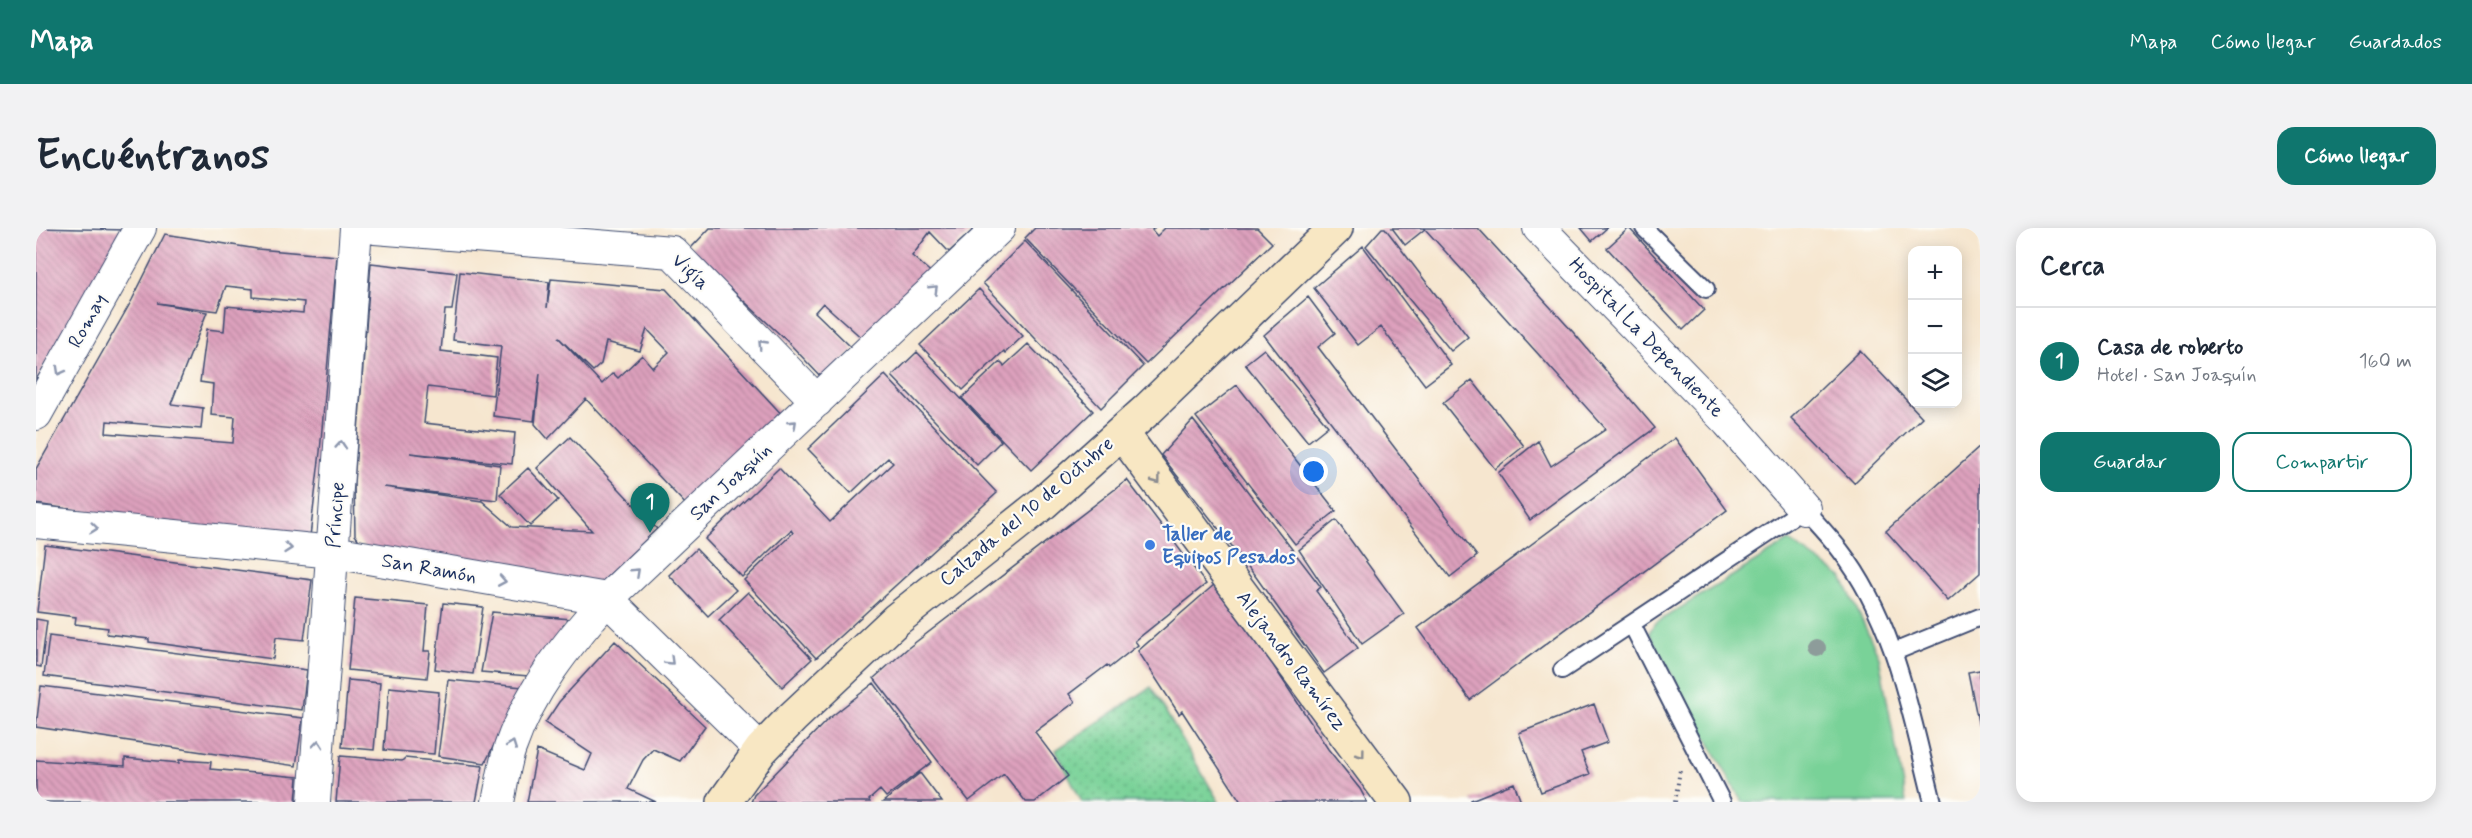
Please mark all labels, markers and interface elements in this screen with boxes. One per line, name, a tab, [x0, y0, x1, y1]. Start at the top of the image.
text: Mapa	[30, 24, 94, 61]
text: Mapa	[2130, 28, 2178, 56]
text: Cómo llegar	[2211, 28, 2316, 56]
text: Guardados	[2349, 28, 2442, 56]
button: Cómo llegar	[2277, 127, 2436, 185]
text: Encuéntranos	[36, 129, 269, 184]
map controls	[1908, 246, 1962, 408]
button: +	[1908, 246, 1962, 300]
street label: Vigía	[664, 248, 715, 298]
text: Cerca	[2040, 250, 2105, 284]
street label: Hospital La Dependiente	[1562, 252, 1730, 424]
one-way arrow	[927, 286, 938, 297]
street label: Romay	[62, 289, 114, 353]
button: −	[1908, 300, 1962, 354]
text: Casa de roberto	[2097, 334, 2243, 362]
one-way arrow	[758, 341, 769, 351]
text: 1	[2055, 348, 2064, 375]
text: 160 m	[2359, 348, 2412, 375]
button: layers	[1908, 354, 1962, 408]
text: Hotel · San Joaquín	[2097, 362, 2256, 389]
one-way arrow	[56, 365, 67, 375]
one-way arrow	[787, 420, 797, 431]
street label: Calzada del 10 de Octubre	[934, 431, 1120, 593]
button: Guardar	[2040, 432, 2220, 492]
button: Compartir	[2232, 432, 2412, 492]
street label: San Joaquín	[684, 437, 778, 527]
one-way arrow	[334, 440, 347, 449]
your location	[1299, 457, 1328, 486]
one-way arrow	[1149, 473, 1160, 484]
street label: Príncipe	[320, 481, 352, 549]
pin: 1	[630, 484, 670, 533]
one-way arrow	[90, 521, 99, 534]
place label: Taller de Equipos Pesados	[1162, 521, 1296, 571]
marker: Taller de Equipos Pesados	[1143, 538, 1157, 552]
one-way arrow	[284, 541, 293, 554]
street label: San Ramón	[379, 547, 479, 591]
one-way arrow	[628, 568, 639, 579]
one-way arrow	[496, 574, 506, 587]
street label: Alejandro Ramírez	[1229, 586, 1353, 737]
one-way arrow	[663, 654, 673, 665]
one-way arrow	[311, 739, 324, 748]
one-way arrow	[504, 740, 517, 751]
one-way arrow	[1353, 747, 1364, 758]

